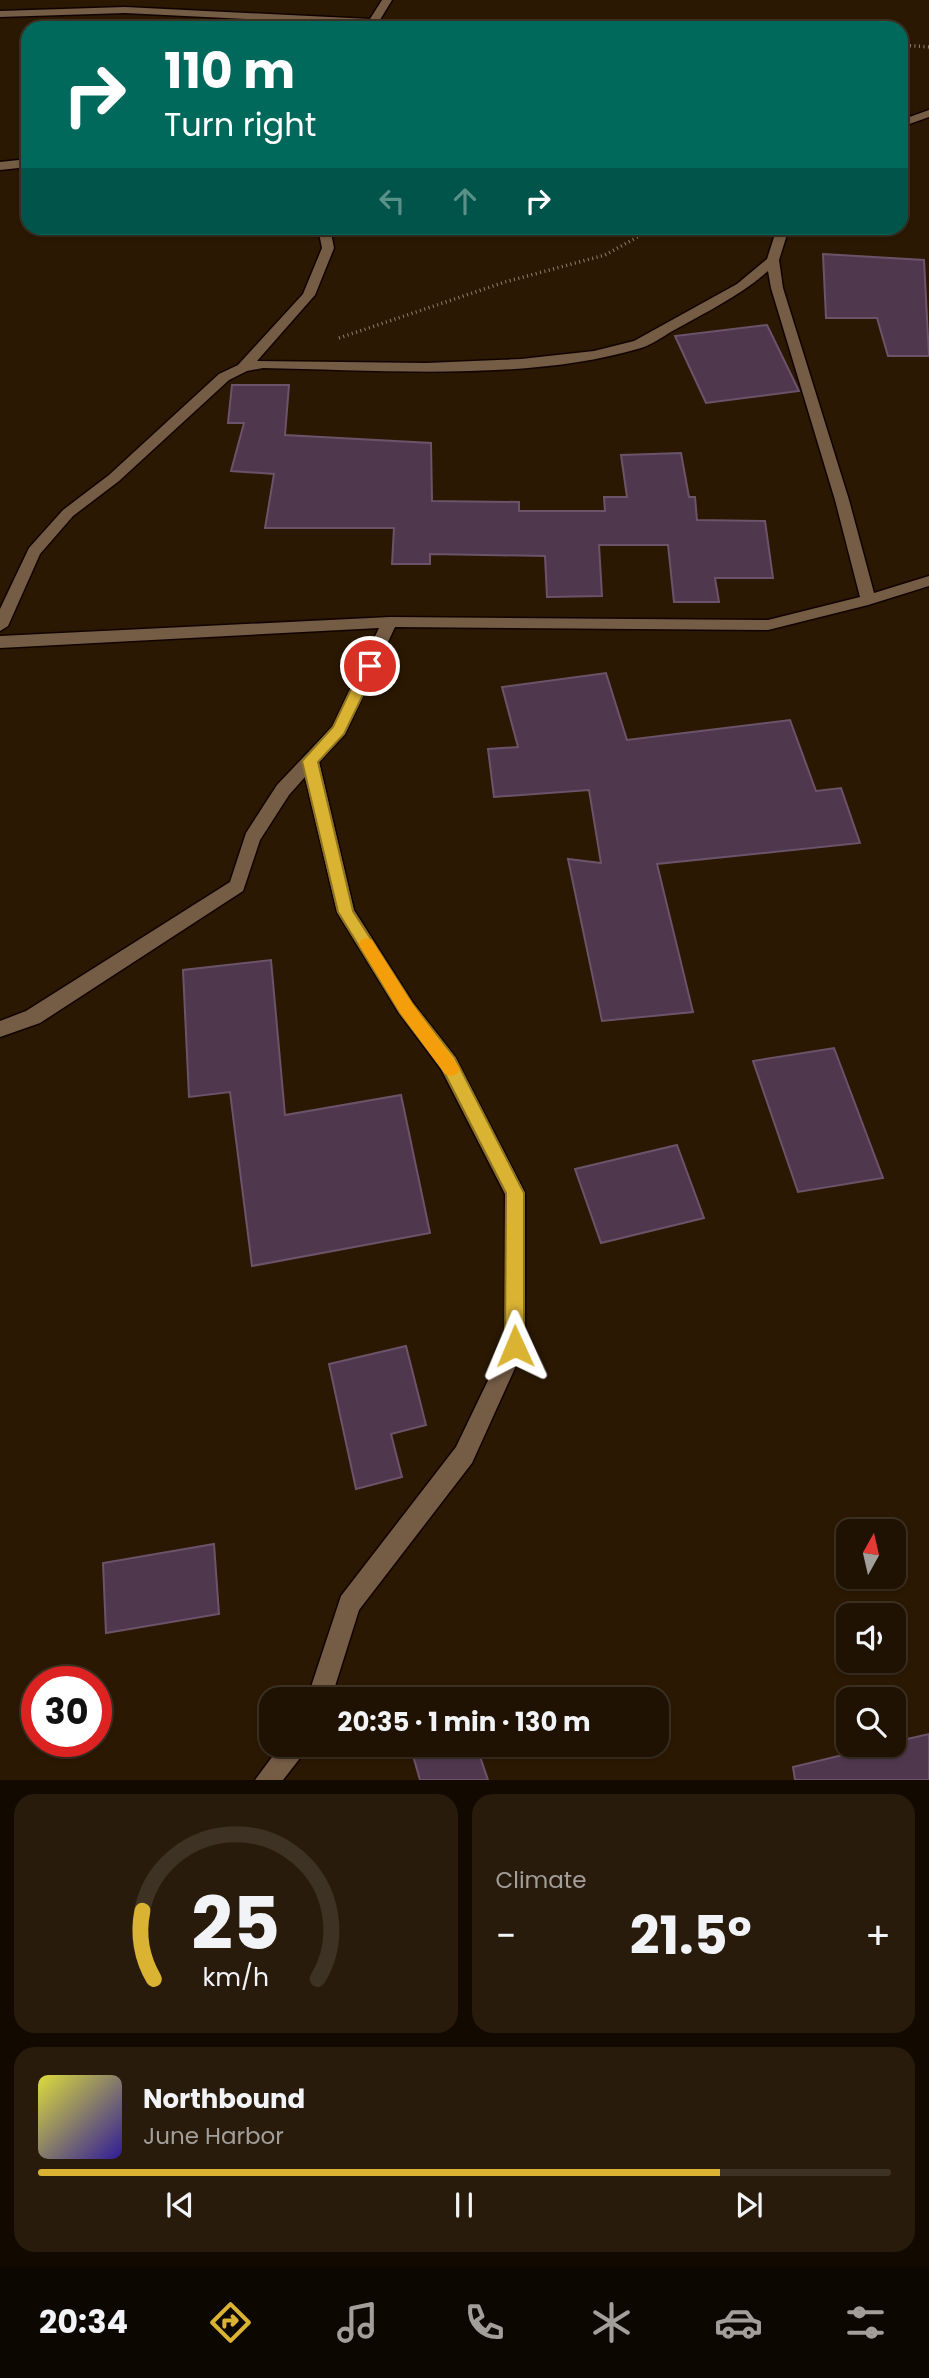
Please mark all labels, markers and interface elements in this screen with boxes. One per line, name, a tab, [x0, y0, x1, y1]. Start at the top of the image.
text: 110 m	[164, 37, 295, 105]
icon: right	[49, 49, 140, 140]
text: Turn right	[164, 102, 316, 147]
icon: left	[373, 182, 411, 220]
icon: ahead	[446, 182, 484, 220]
icon: right	[519, 182, 557, 220]
pin	[340, 636, 400, 696]
icon: arrive	[351, 647, 389, 685]
position arrow	[478, 1309, 552, 1383]
north arrow	[836, 1519, 906, 1589]
map controls	[836, 1519, 906, 1757]
button: sound	[836, 1603, 906, 1673]
speed limit sign: 30	[21, 1666, 112, 1757]
button: search	[836, 1687, 906, 1757]
text: 20:35 · 1 min · 130 m	[338, 1704, 590, 1740]
text: Climate	[496, 1864, 586, 1896]
text: 25	[191, 1874, 280, 1975]
text: 21.5°	[630, 1899, 752, 1972]
text: −	[496, 1909, 516, 1962]
text: +	[865, 1909, 891, 1962]
text: km/h	[202, 1960, 269, 1995]
text: Northbound	[143, 2081, 305, 2117]
text: June Harbor	[143, 2120, 284, 2152]
icon: previous	[161, 2186, 199, 2224]
icon: pause	[445, 2186, 483, 2224]
icon: next	[730, 2186, 768, 2224]
icon: directions	[206, 2298, 255, 2347]
icon: music	[333, 2298, 382, 2347]
icon: phone	[460, 2298, 509, 2347]
icon: climate	[587, 2298, 636, 2347]
icon: car	[714, 2298, 763, 2347]
icon: filters	[841, 2298, 890, 2347]
text: 20:34	[39, 2299, 128, 2344]

